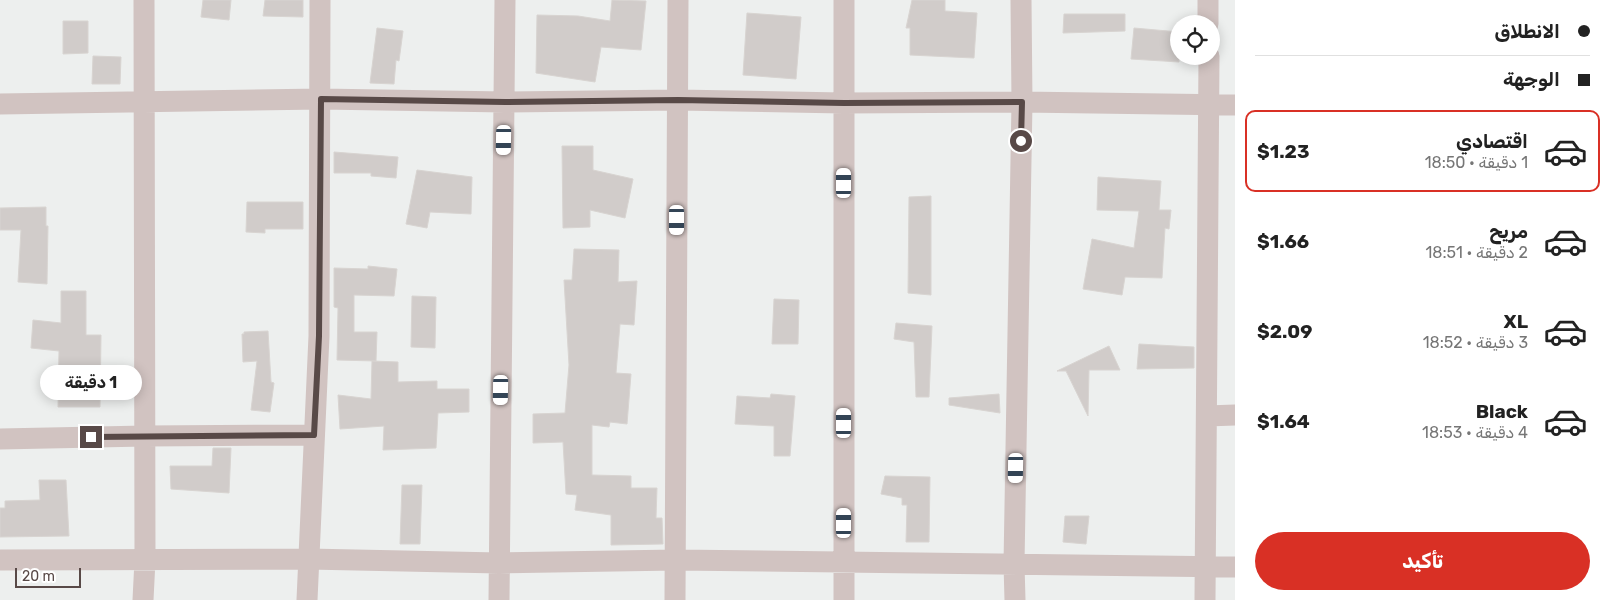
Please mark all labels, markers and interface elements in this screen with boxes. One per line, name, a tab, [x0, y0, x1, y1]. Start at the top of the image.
map controls	[1170, 15, 1220, 65]
button: locate	[1170, 15, 1220, 65]
text: الانطلاق	[1494, 20, 1560, 43]
text: الوجهة	[1503, 68, 1560, 91]
car	[496, 125, 511, 155]
icon: car	[1543, 129, 1588, 174]
route start	[1010, 130, 1032, 152]
text: اقتصادي	[1456, 130, 1528, 153]
text: $1.23	[1257, 140, 1309, 163]
text: 1 دقيقة · 18:50	[1425, 153, 1528, 172]
car	[836, 168, 851, 198]
car	[669, 205, 684, 235]
icon: car	[1543, 219, 1588, 264]
text: مريح	[1489, 220, 1528, 243]
text: $1.66	[1257, 230, 1309, 253]
text: 2 دقيقة · 18:51	[1425, 243, 1528, 262]
icon: car	[1543, 309, 1588, 354]
text: XL	[1504, 310, 1528, 333]
text: $2.09	[1257, 320, 1312, 343]
text: 3 دقيقة · 18:52	[1423, 333, 1528, 352]
callout: 1 دقيقة	[40, 364, 142, 400]
text: 1 دقيقة	[65, 373, 117, 392]
car	[493, 375, 508, 405]
icon: car	[1543, 399, 1588, 444]
text: Black	[1476, 400, 1528, 423]
car	[836, 408, 851, 438]
text: $1.64	[1257, 410, 1310, 433]
text: 4 دقيقة · 18:53	[1422, 423, 1528, 442]
route end	[80, 426, 102, 448]
car	[1008, 453, 1023, 483]
car	[836, 508, 851, 538]
button: تأكيد	[1255, 532, 1590, 590]
scale bar	[15, 565, 81, 588]
text: 20 m	[22, 568, 55, 585]

